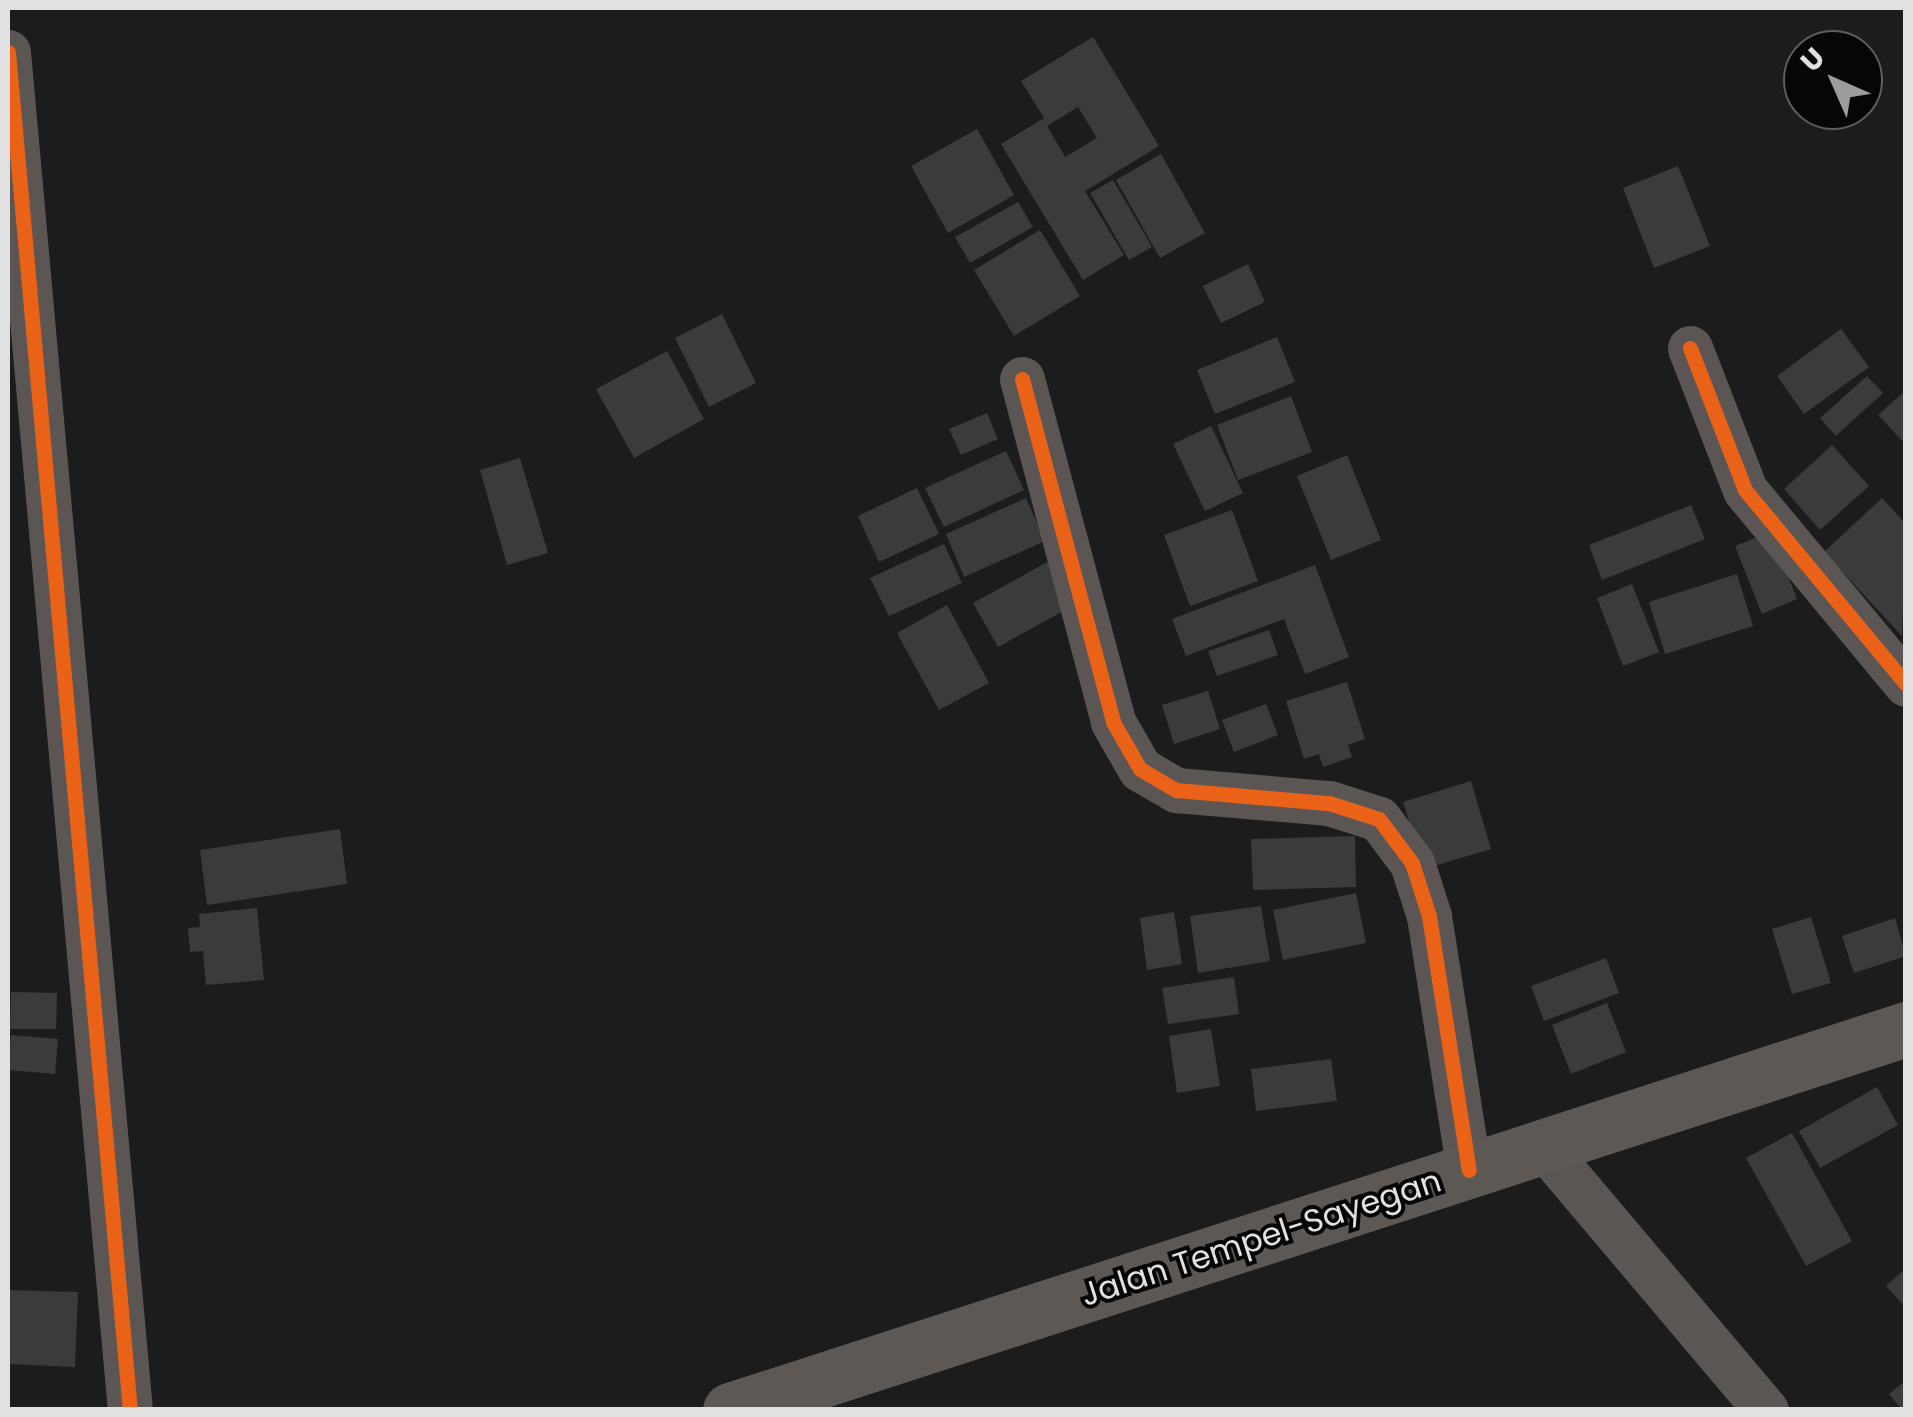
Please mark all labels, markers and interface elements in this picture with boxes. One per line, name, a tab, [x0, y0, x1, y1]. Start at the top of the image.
north arrow	[1783, 30, 1883, 130]
text: U	[1792, 39, 1834, 81]
street label: Jalan Tempel-Sayegan	[1076, 1162, 1446, 1314]

